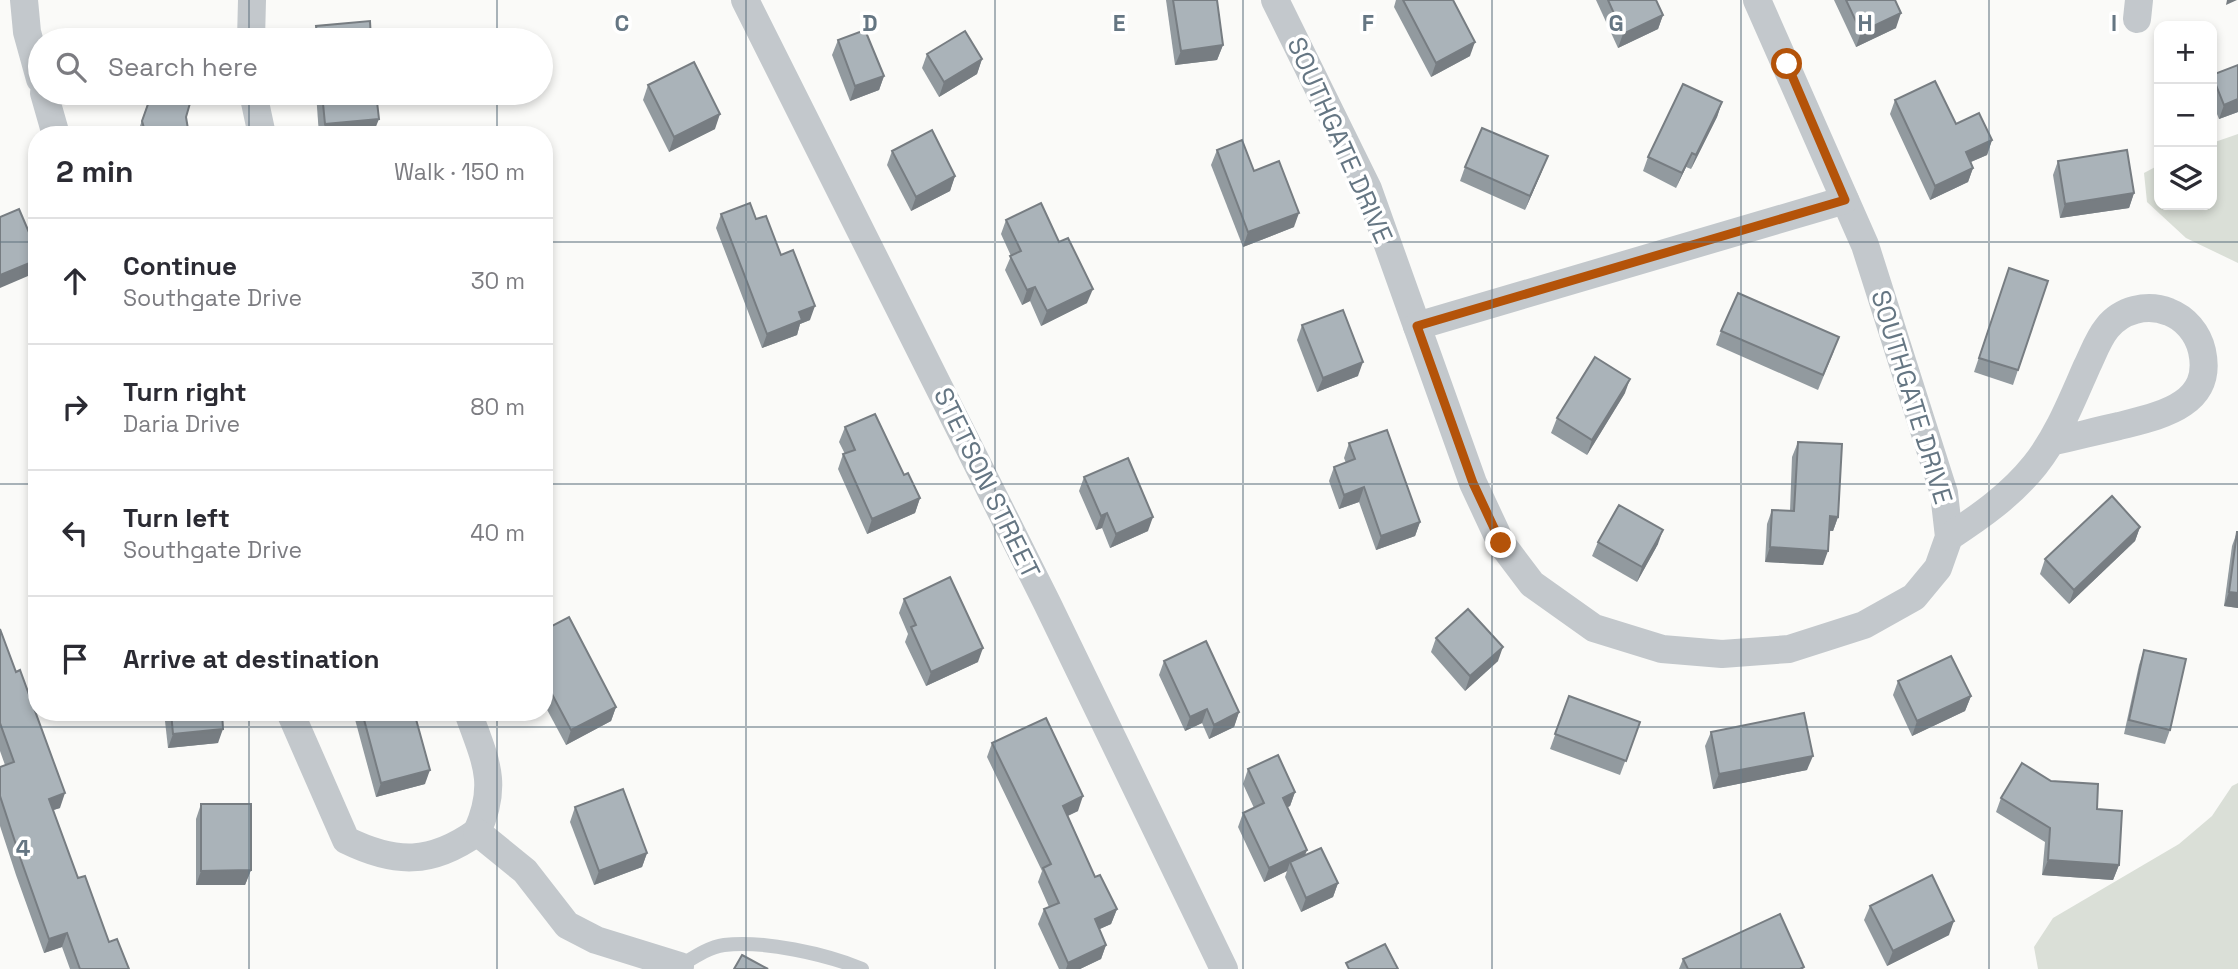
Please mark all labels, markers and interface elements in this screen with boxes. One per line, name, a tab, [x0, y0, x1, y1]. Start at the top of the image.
text: C	[615, 8, 629, 38]
text: D	[862, 8, 878, 38]
text: E	[1113, 8, 1125, 38]
text: F	[1362, 8, 1374, 38]
text: G	[1608, 8, 1624, 38]
text: H	[1857, 8, 1873, 38]
text: I	[2111, 8, 2117, 38]
map controls	[2154, 21, 2217, 210]
button: +	[2154, 21, 2217, 84]
search box	[28, 28, 553, 105]
street label: SOUTHGATE DRIVE	[1279, 32, 1401, 248]
icon: search	[52, 48, 90, 86]
route start	[1771, 48, 1802, 79]
text: Search here	[108, 50, 258, 84]
button: −	[2154, 84, 2217, 147]
button: layers	[2154, 147, 2217, 210]
text: 2 min	[56, 152, 134, 191]
text: Walk · 150 m	[394, 157, 525, 187]
text: Continue	[123, 249, 237, 283]
icon: ahead	[56, 262, 94, 300]
text: 30 m	[471, 266, 525, 296]
text: Southgate Drive	[123, 283, 302, 313]
street label: SOUTHGATE DRIVE	[1863, 286, 1961, 508]
text: Turn right	[123, 375, 247, 409]
street label: STETSON STREET	[926, 382, 1048, 584]
icon: right	[56, 388, 94, 426]
text: 80 m	[470, 392, 525, 422]
text: Daria Drive	[123, 409, 240, 439]
text: Turn left	[123, 501, 230, 535]
icon: left	[56, 514, 94, 552]
text: 40 m	[470, 518, 525, 548]
route end	[1485, 527, 1516, 558]
text: Southgate Drive	[123, 535, 302, 565]
icon: arrive	[56, 640, 94, 678]
text: Arrive at destination	[123, 642, 380, 676]
text: 4	[16, 833, 31, 863]

